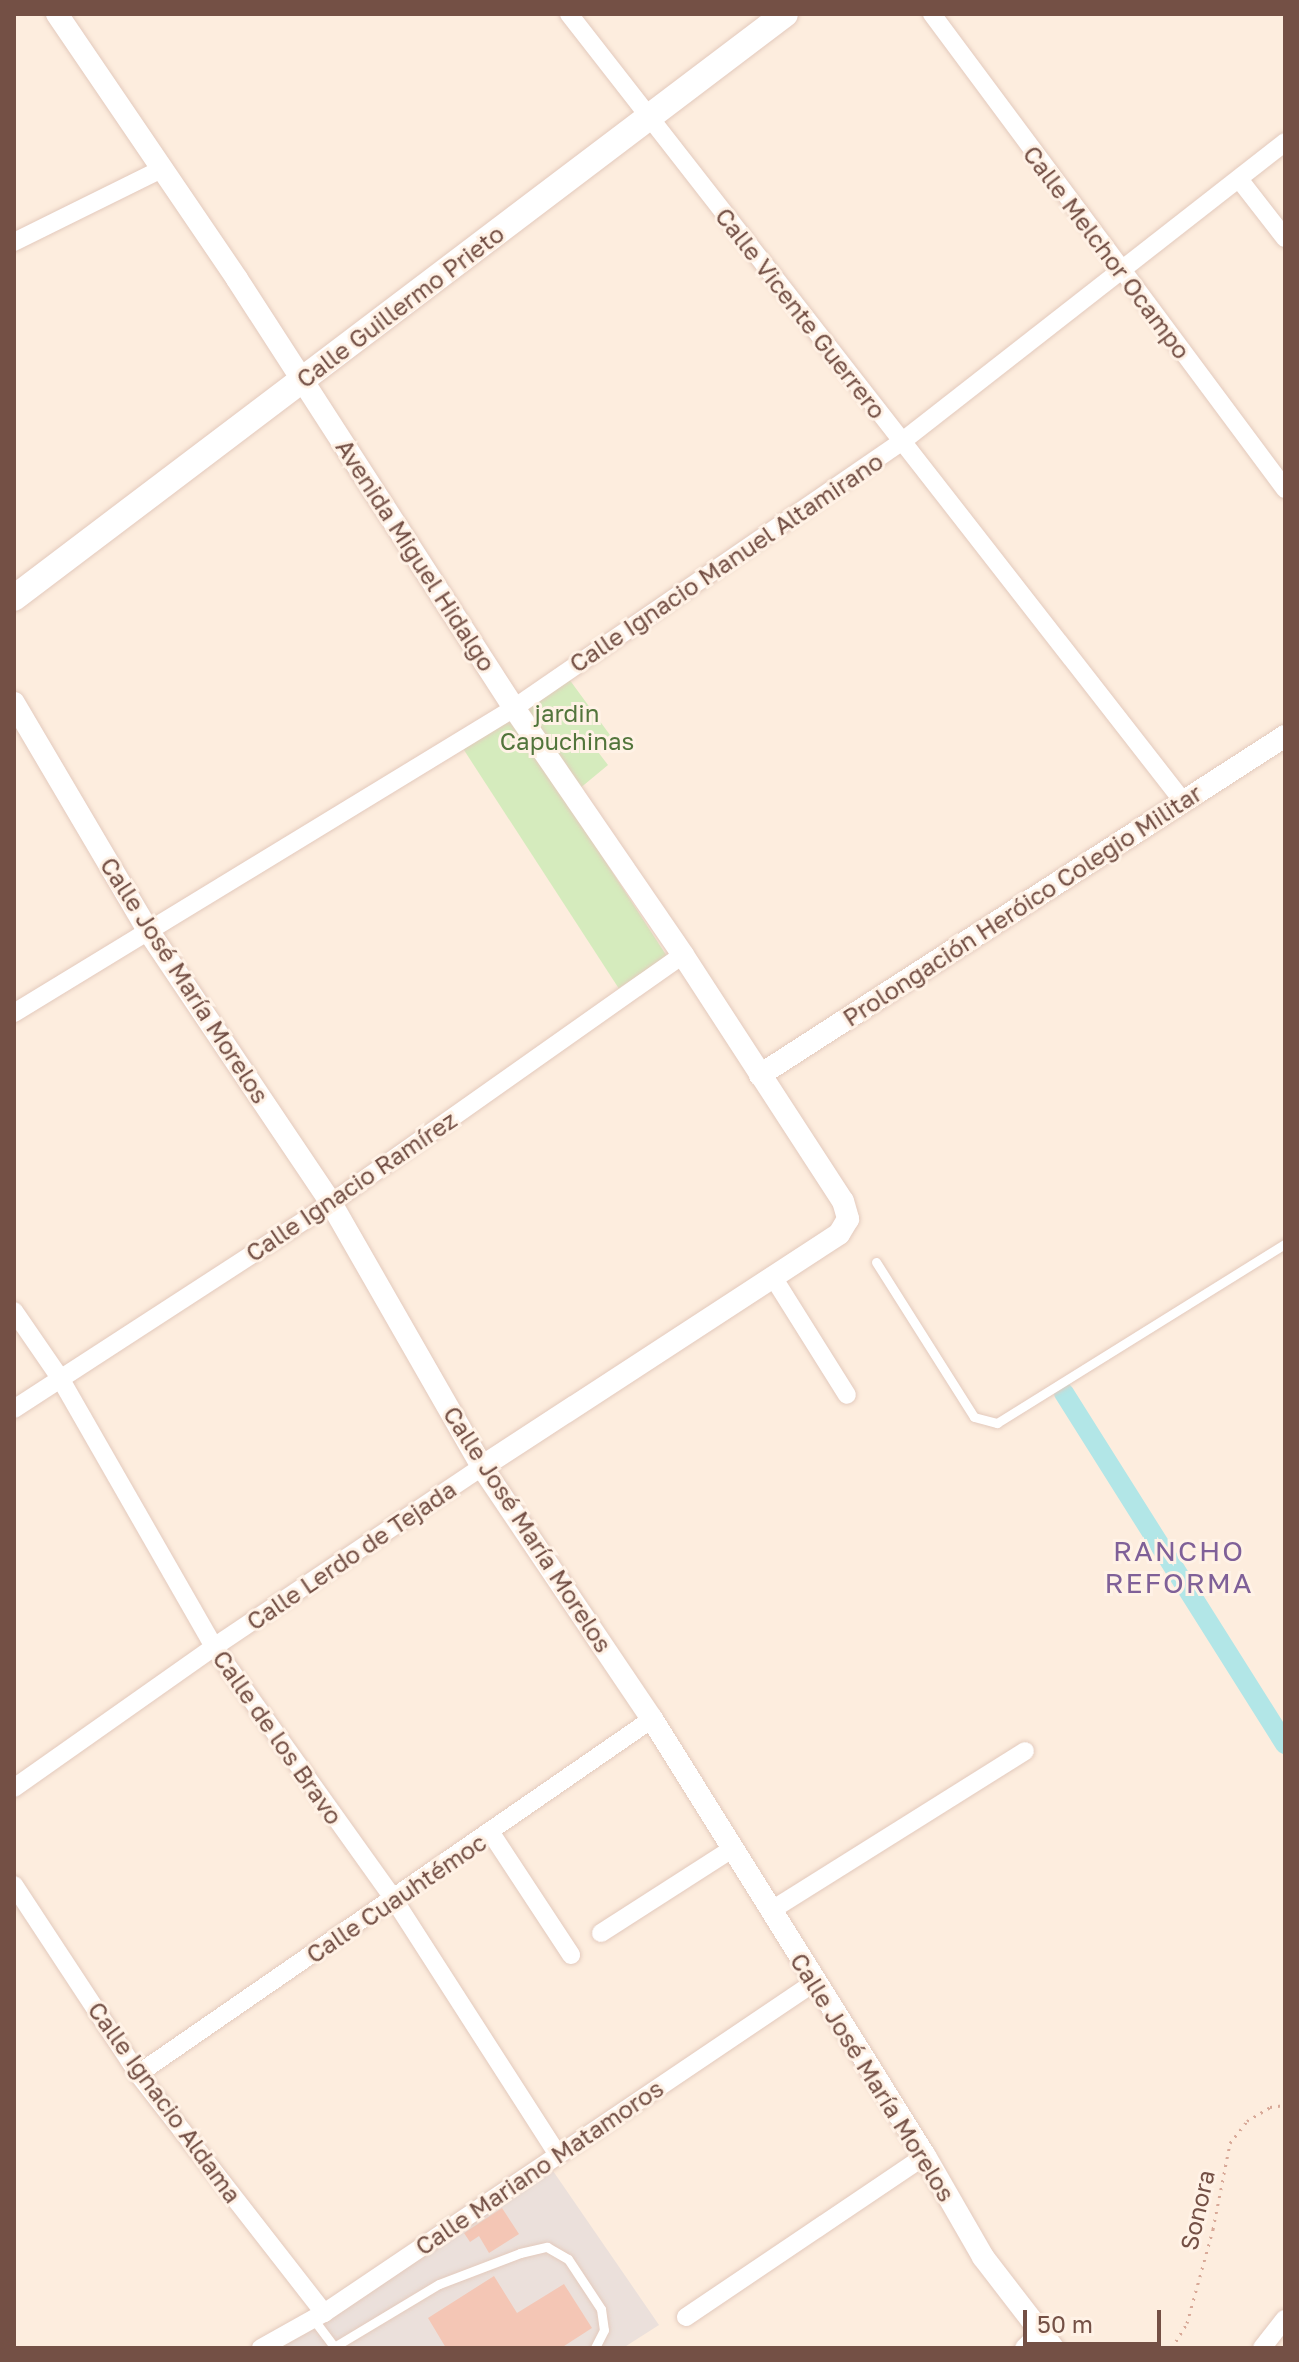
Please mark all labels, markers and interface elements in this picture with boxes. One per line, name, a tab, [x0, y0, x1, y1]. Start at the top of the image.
street label: Calle Melchor Ocampo	[1017, 140, 1197, 364]
street label: Calle Vicente Guerrero	[710, 202, 892, 424]
street label: Calle Guillermo Prieto	[291, 219, 509, 393]
street label: Avenida Miguel Hidalgo	[330, 434, 502, 676]
street label: Calle Ignacio Manuel Altamirano	[564, 446, 888, 678]
park label: jardin Capuchinas	[500, 699, 634, 755]
street label: Prolongación Heróico Colegio Militar	[837, 778, 1207, 1032]
street label: Calle José María Morelos	[95, 852, 275, 1108]
street label: Calle Ignacio Ramírez	[240, 1105, 462, 1267]
street label: Calle José María Morelos	[438, 1401, 618, 1657]
street label: Calle Lerdo de Tejada	[241, 1474, 461, 1636]
district label: RANCHO REFORMA	[1104, 1534, 1254, 1600]
street label: Calle de los Bravo	[207, 1644, 349, 1830]
street label: Calle Cuauhtémoc	[301, 1827, 491, 1969]
street label: Calle José María Morelos	[785, 1947, 961, 2207]
street label: Calle Ignacio Aldama	[82, 1996, 248, 2208]
street label: Calle Mariano Matamoros	[410, 2073, 668, 2261]
street label: Sonora	[1174, 2167, 1220, 2253]
scale bar	[1027, 2294, 1165, 2344]
text: 50 m	[1037, 2309, 1093, 2338]

